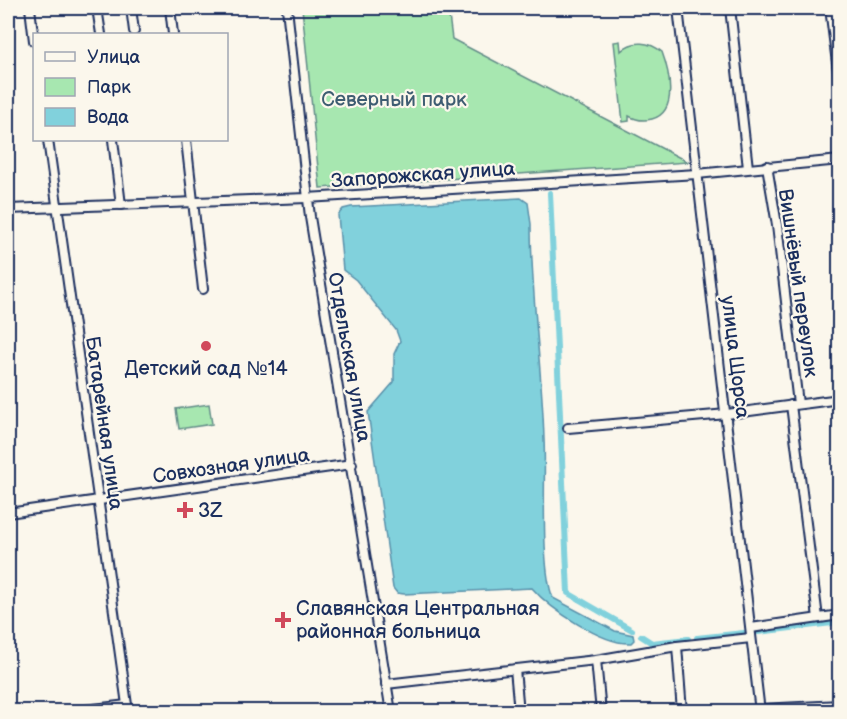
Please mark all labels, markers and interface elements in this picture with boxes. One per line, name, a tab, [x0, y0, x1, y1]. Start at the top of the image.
legend	[33, 33, 228, 141]
text: Улица	[87, 47, 141, 68]
text: Парк	[87, 77, 131, 98]
park label: Северный парк	[321, 88, 467, 112]
text: Вода	[87, 107, 129, 128]
street label: Запорожская улица	[330, 157, 516, 193]
street label: Вишнёвый переулок	[773, 187, 823, 379]
street label: Отдельская улица	[322, 270, 376, 444]
street label: улица Щорса	[716, 294, 754, 420]
street label: Батарейная улица	[80, 335, 128, 512]
marker: Детский сад №14	[199, 339, 213, 353]
place label: Детский сад №14	[124, 357, 288, 381]
street label: Совхозная улица	[151, 443, 311, 489]
place label: 3Z	[198, 499, 223, 523]
marker: 3Z	[176, 501, 194, 519]
place label: Славянская Центральная районная больница	[296, 597, 540, 644]
marker: Славянская Центральная районная больница	[274, 611, 292, 629]

